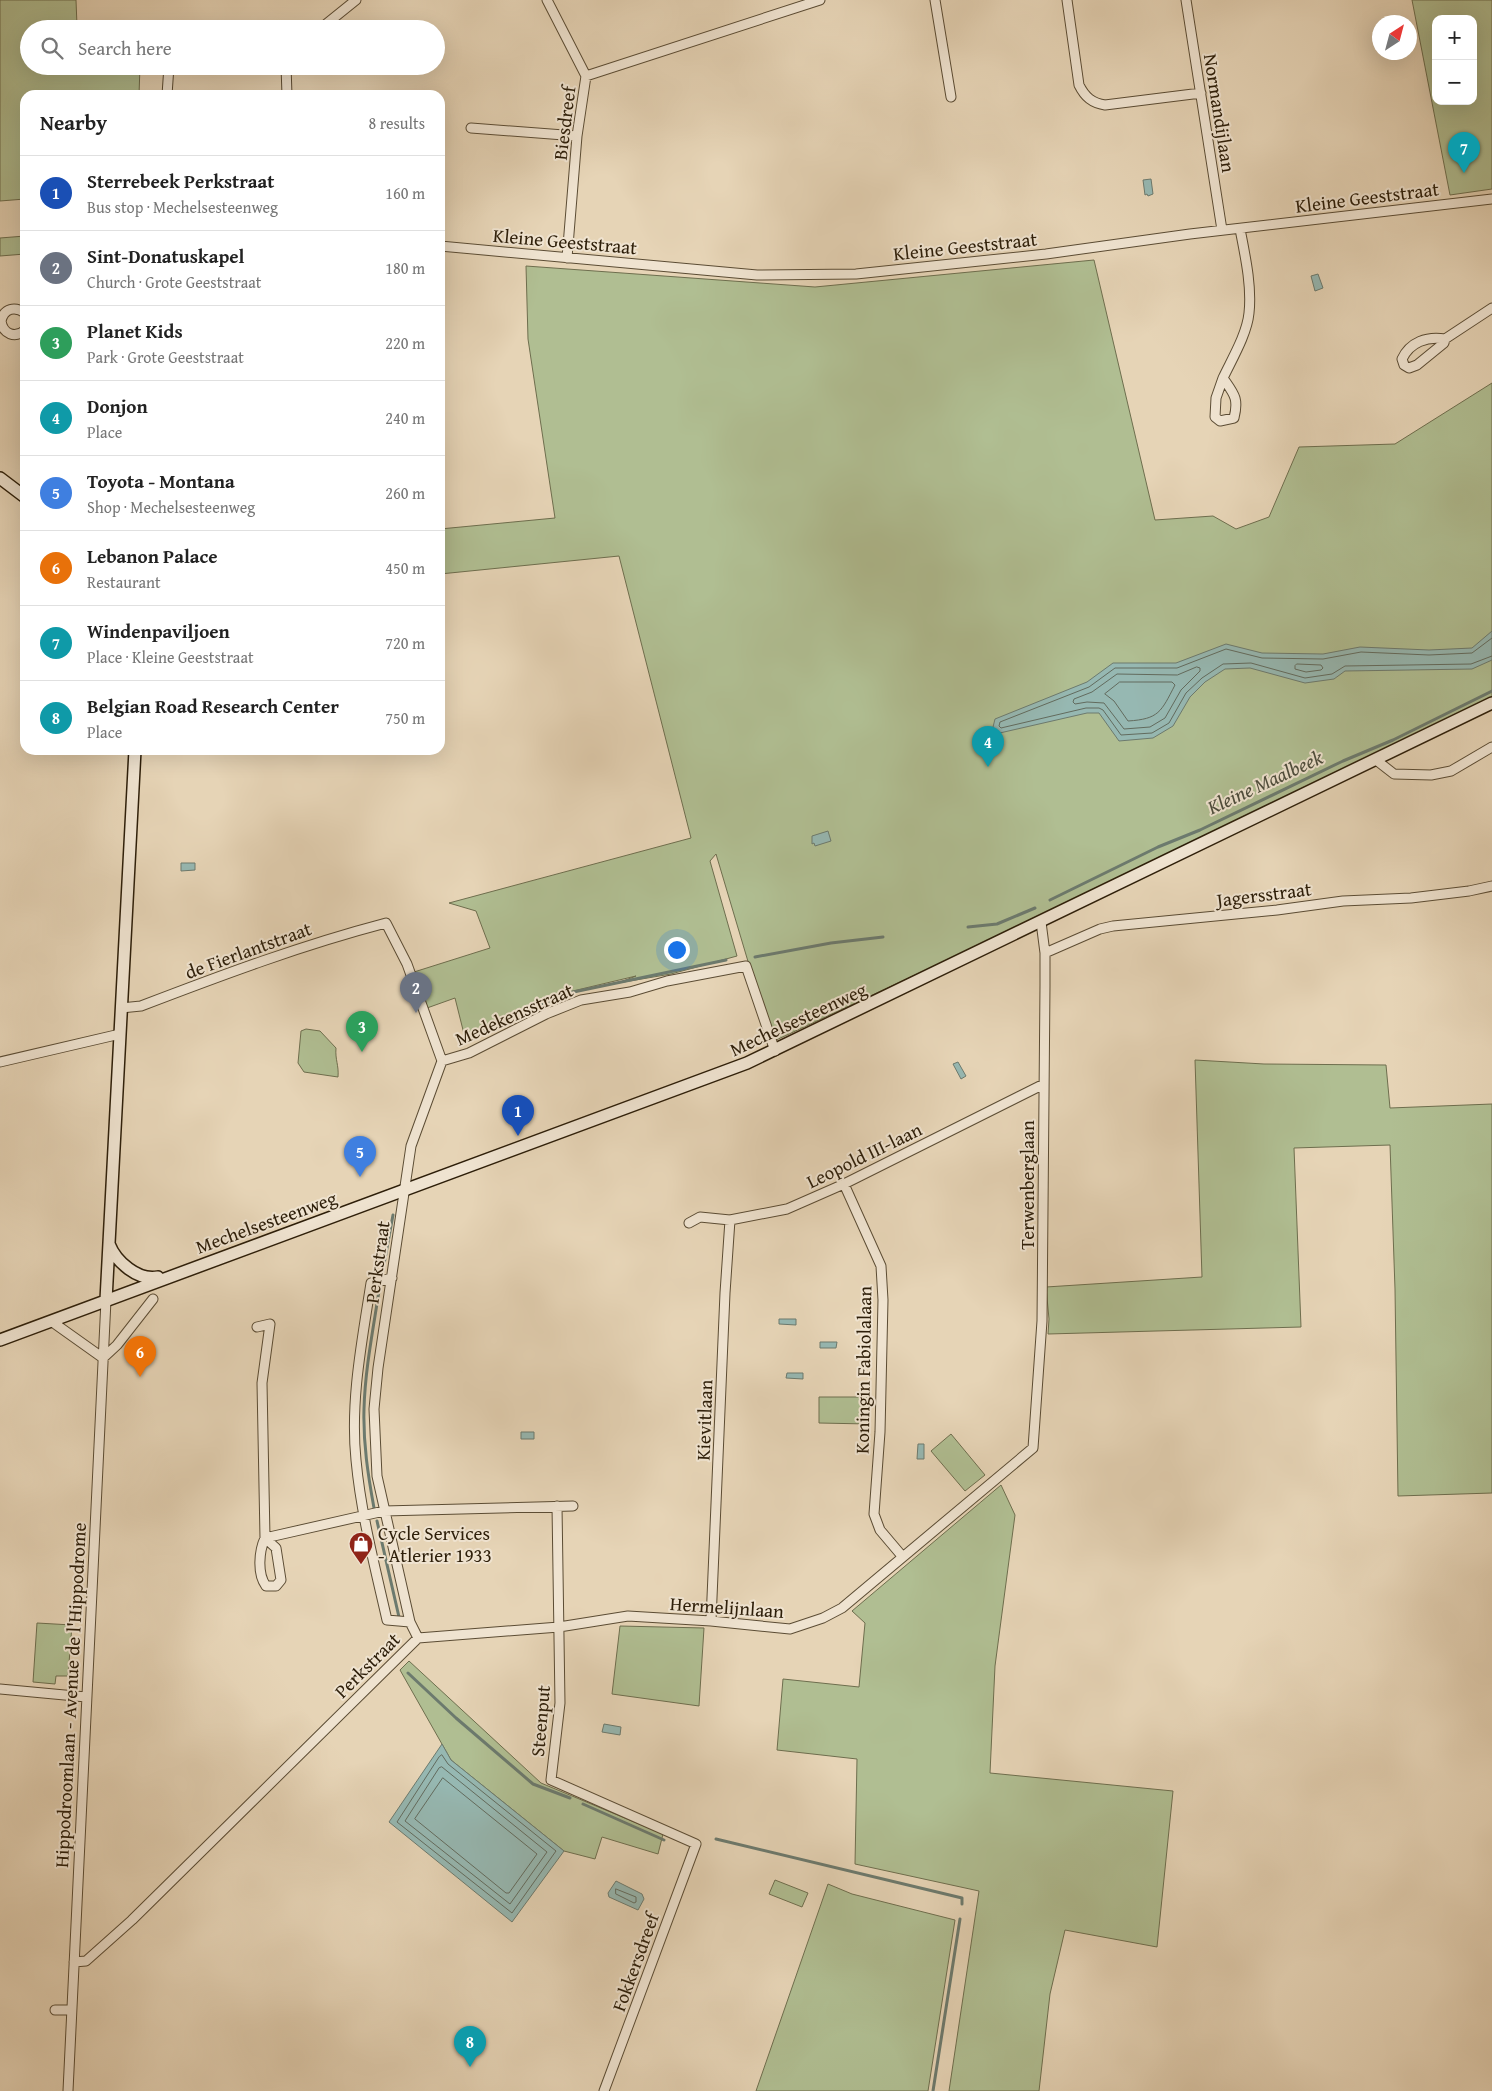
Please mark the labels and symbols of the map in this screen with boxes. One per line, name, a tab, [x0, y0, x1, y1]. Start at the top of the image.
north arrow	[1372, 15, 1417, 60]
street label: Normandijlaan	[1197, 52, 1243, 175]
street label: Biesdreef	[546, 83, 583, 162]
pin: 7	[1448, 132, 1480, 173]
street label: Kleine Geeststraat	[1294, 174, 1441, 220]
street label: Kleine Geeststraat	[492, 221, 638, 261]
street label: Kleine Geeststraat	[892, 224, 1039, 267]
pin: 4	[972, 726, 1004, 767]
water label: Kleine Maalbeek	[1201, 742, 1328, 821]
street label: Jagersstraat	[1213, 874, 1313, 914]
street label: de Fierlantstraat	[181, 914, 315, 986]
your location	[664, 937, 690, 963]
pin: 2	[400, 972, 432, 1013]
street label: Medekensstraat	[451, 975, 578, 1053]
street label: Mechelsesteenweg	[725, 975, 872, 1063]
pin: 3	[346, 1011, 378, 1052]
pin: 1	[502, 1095, 534, 1136]
street label: Leopold III-laan	[801, 1115, 927, 1195]
street label: Terwenberglaan	[1013, 1120, 1041, 1250]
pin: 5	[344, 1136, 376, 1177]
street label: Mechelsesteenweg	[192, 1183, 341, 1261]
street label: Perkstraat	[357, 1219, 397, 1305]
street label: Koningin Fabiolalaan	[848, 1285, 878, 1454]
pin: 6	[124, 1336, 156, 1377]
street label: Kievitlaan	[689, 1379, 719, 1461]
place label: Cycle Services - Atlerier 1933	[378, 1519, 492, 1569]
street label: Hippodroomlaan - Avenue de l'Hippodrome	[47, 1522, 93, 1868]
shop icon: Cycle Services - Atlerier 1933	[348, 1531, 374, 1565]
street label: Hermelijnlaan	[669, 1589, 785, 1625]
street label: Perkstraat	[328, 1625, 407, 1704]
street label: Steenput	[523, 1684, 557, 1758]
street label: Fokkersdreef	[604, 1907, 666, 2015]
pin: 8	[454, 2026, 486, 2067]

